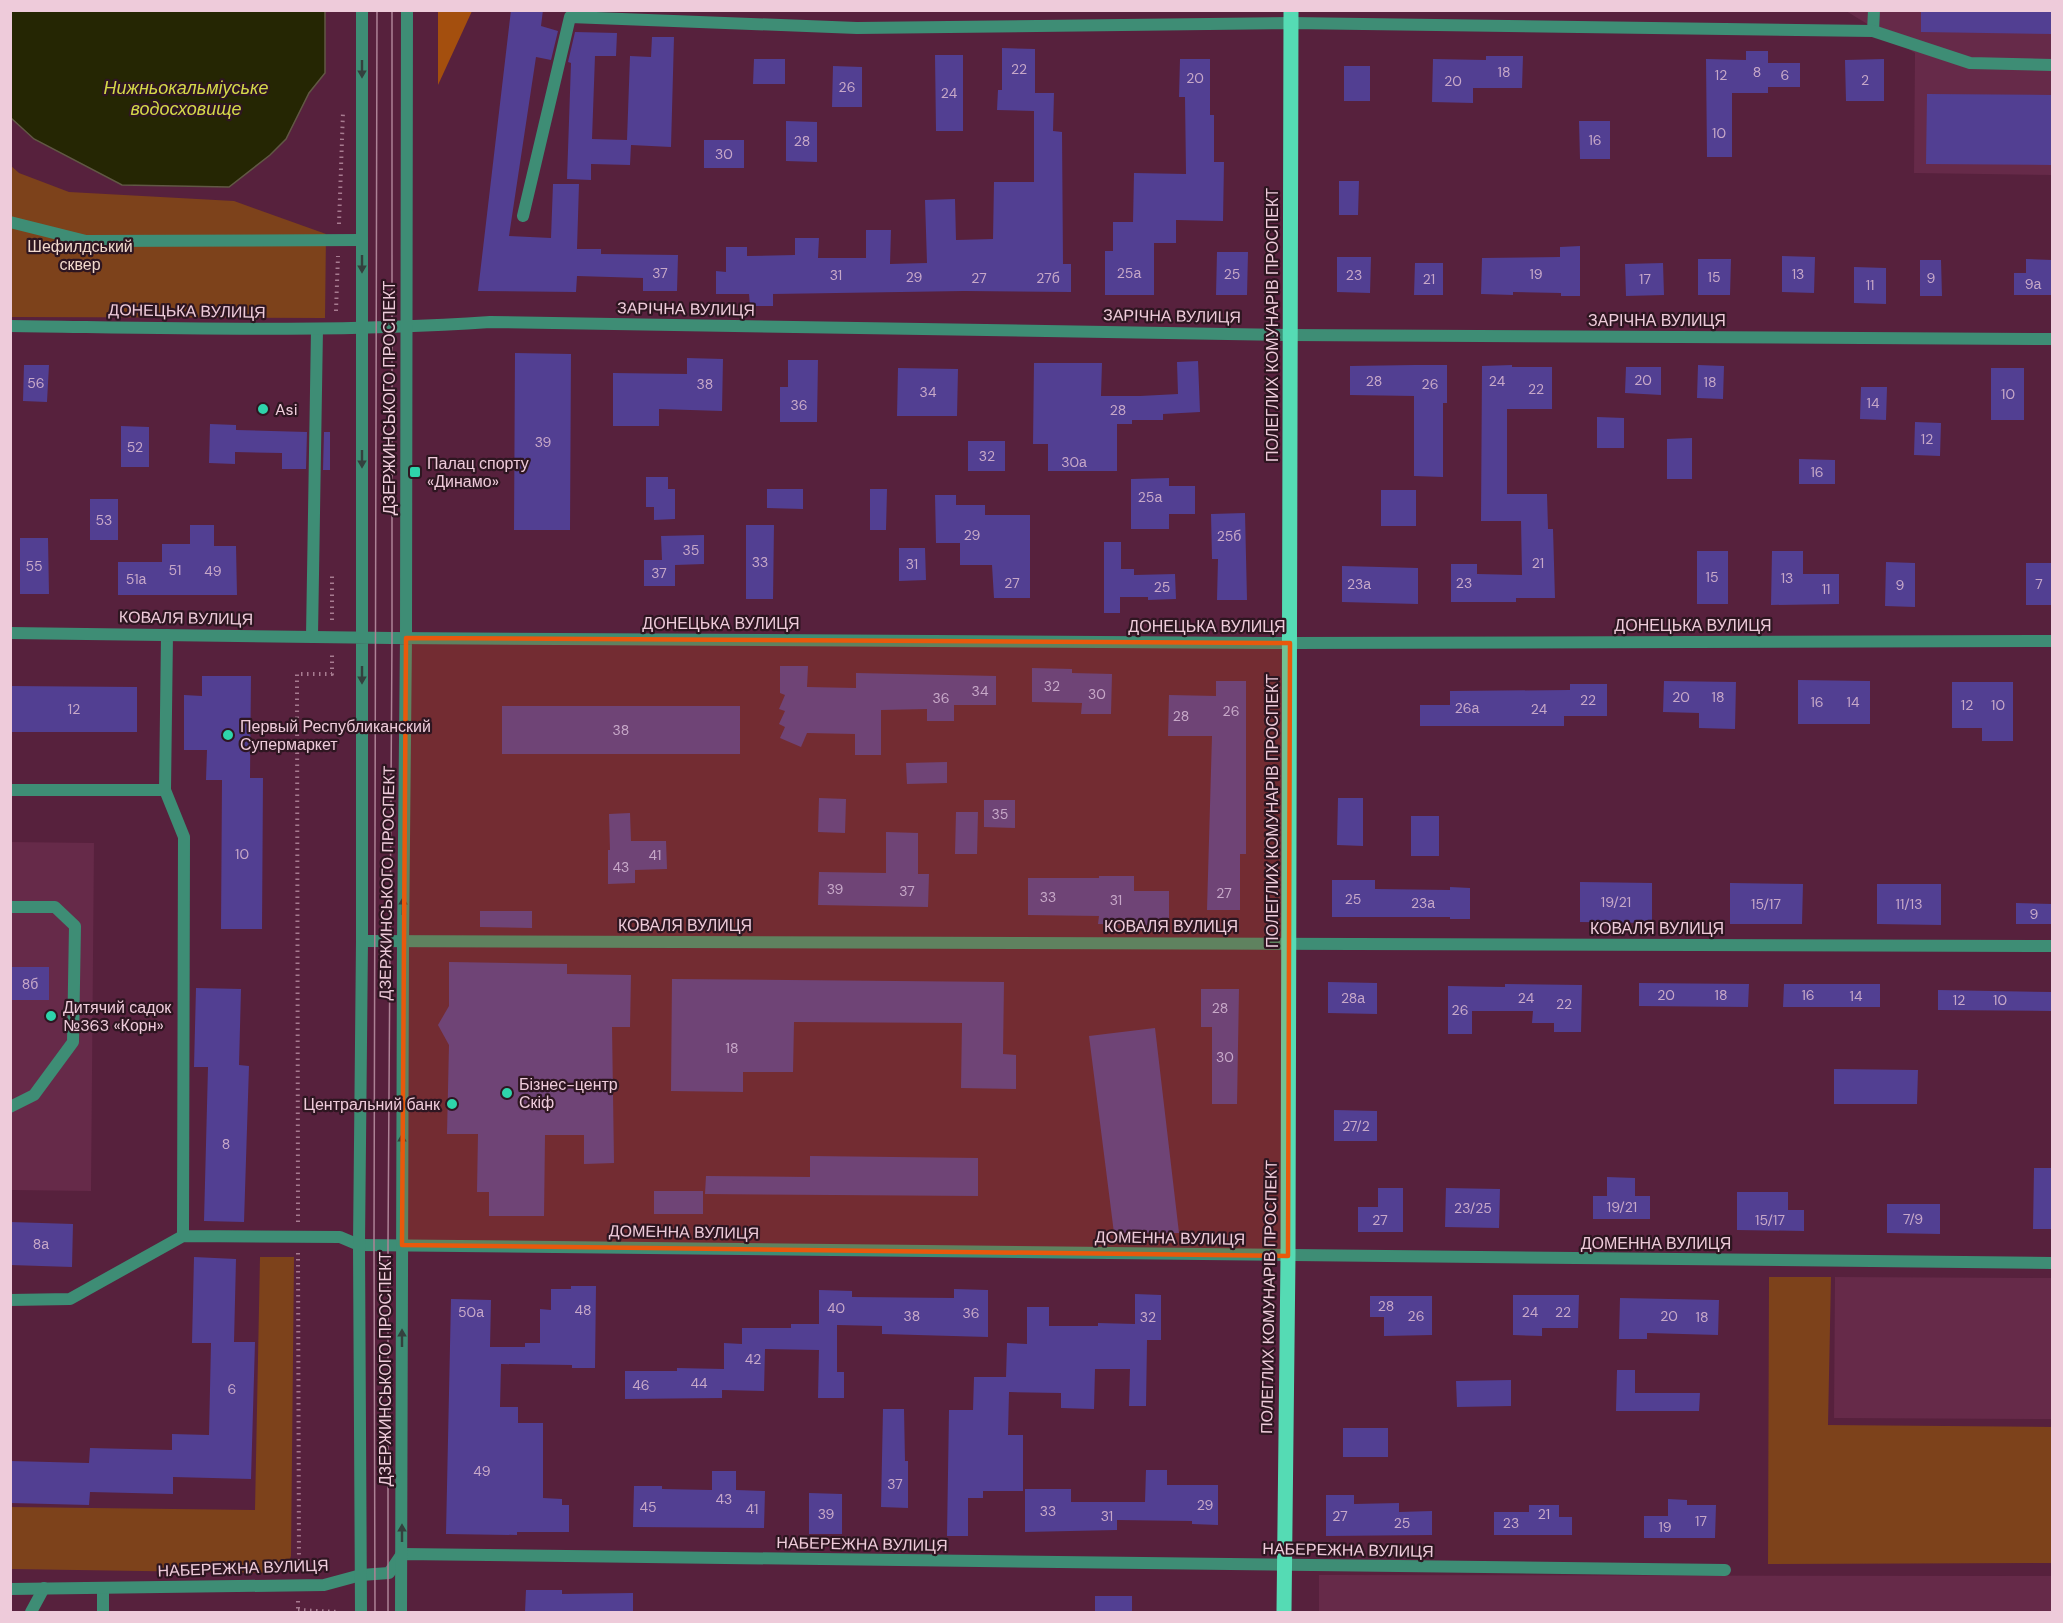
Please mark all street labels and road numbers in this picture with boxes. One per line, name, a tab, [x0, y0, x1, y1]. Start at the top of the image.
street label: ПОЛЕГЛИХ КОМУНАРІВ ПРОСПЕКТ	[1262, 188, 1283, 462]
street label: ДЗЕРЖИНСЬКОГО ПРОСПЕКТ	[379, 280, 400, 515]
street label: ЗАРІЧНА ВУЛИЦЯ	[617, 297, 755, 321]
street label: ДОНЕЦЬКА ВУЛИЦЯ	[108, 299, 266, 323]
street label: ЗАРІЧНА ВУЛИЦЯ	[1103, 304, 1241, 328]
street label: ЗАРІЧНА ВУЛИЦЯ	[1588, 310, 1726, 331]
street label: КОВАЛЯ ВУЛИЦЯ	[119, 606, 253, 630]
street label: ДОНЕЦЬКА ВУЛИЦЯ	[642, 613, 800, 634]
street label: ДОНЕЦЬКА ВУЛИЦЯ	[1614, 615, 1772, 636]
street label: ДОНЕЦЬКА ВУЛИЦЯ	[1128, 616, 1286, 637]
street label: ПОЛЕГЛИХ КОМУНАРІВ ПРОСПЕКТ	[1262, 674, 1283, 948]
street label: ДЗЕРЖИНСЬКОГО ПРОСПЕКТ	[374, 765, 400, 1001]
street label: КОВАЛЯ ВУЛИЦЯ	[618, 915, 752, 936]
street label: КОВАЛЯ ВУЛИЦЯ	[1104, 916, 1238, 937]
street label: КОВАЛЯ ВУЛИЦЯ	[1590, 918, 1724, 939]
street label: ПОЛЕГЛИХ КОМУНАРІВ ПРОСПЕКТ	[1256, 1160, 1282, 1434]
street label: ДОМЕННА ВУЛИЦЯ	[609, 1220, 759, 1244]
street label: ДОМЕННА ВУЛИЦЯ	[1095, 1226, 1245, 1250]
street label: ДОМЕННА ВУЛИЦЯ	[1581, 1233, 1731, 1254]
street label: ДЗЕРЖИНСЬКОГО ПРОСПЕКТ	[375, 1251, 396, 1486]
street label: НАБЕРЕЖНА ВУЛИЦЯ	[776, 1532, 948, 1556]
street label: НАБЕРЕЖНА ВУЛИЦЯ	[1262, 1538, 1434, 1562]
street label: НАБЕРЕЖНА ВУЛИЦЯ	[157, 1555, 329, 1581]

